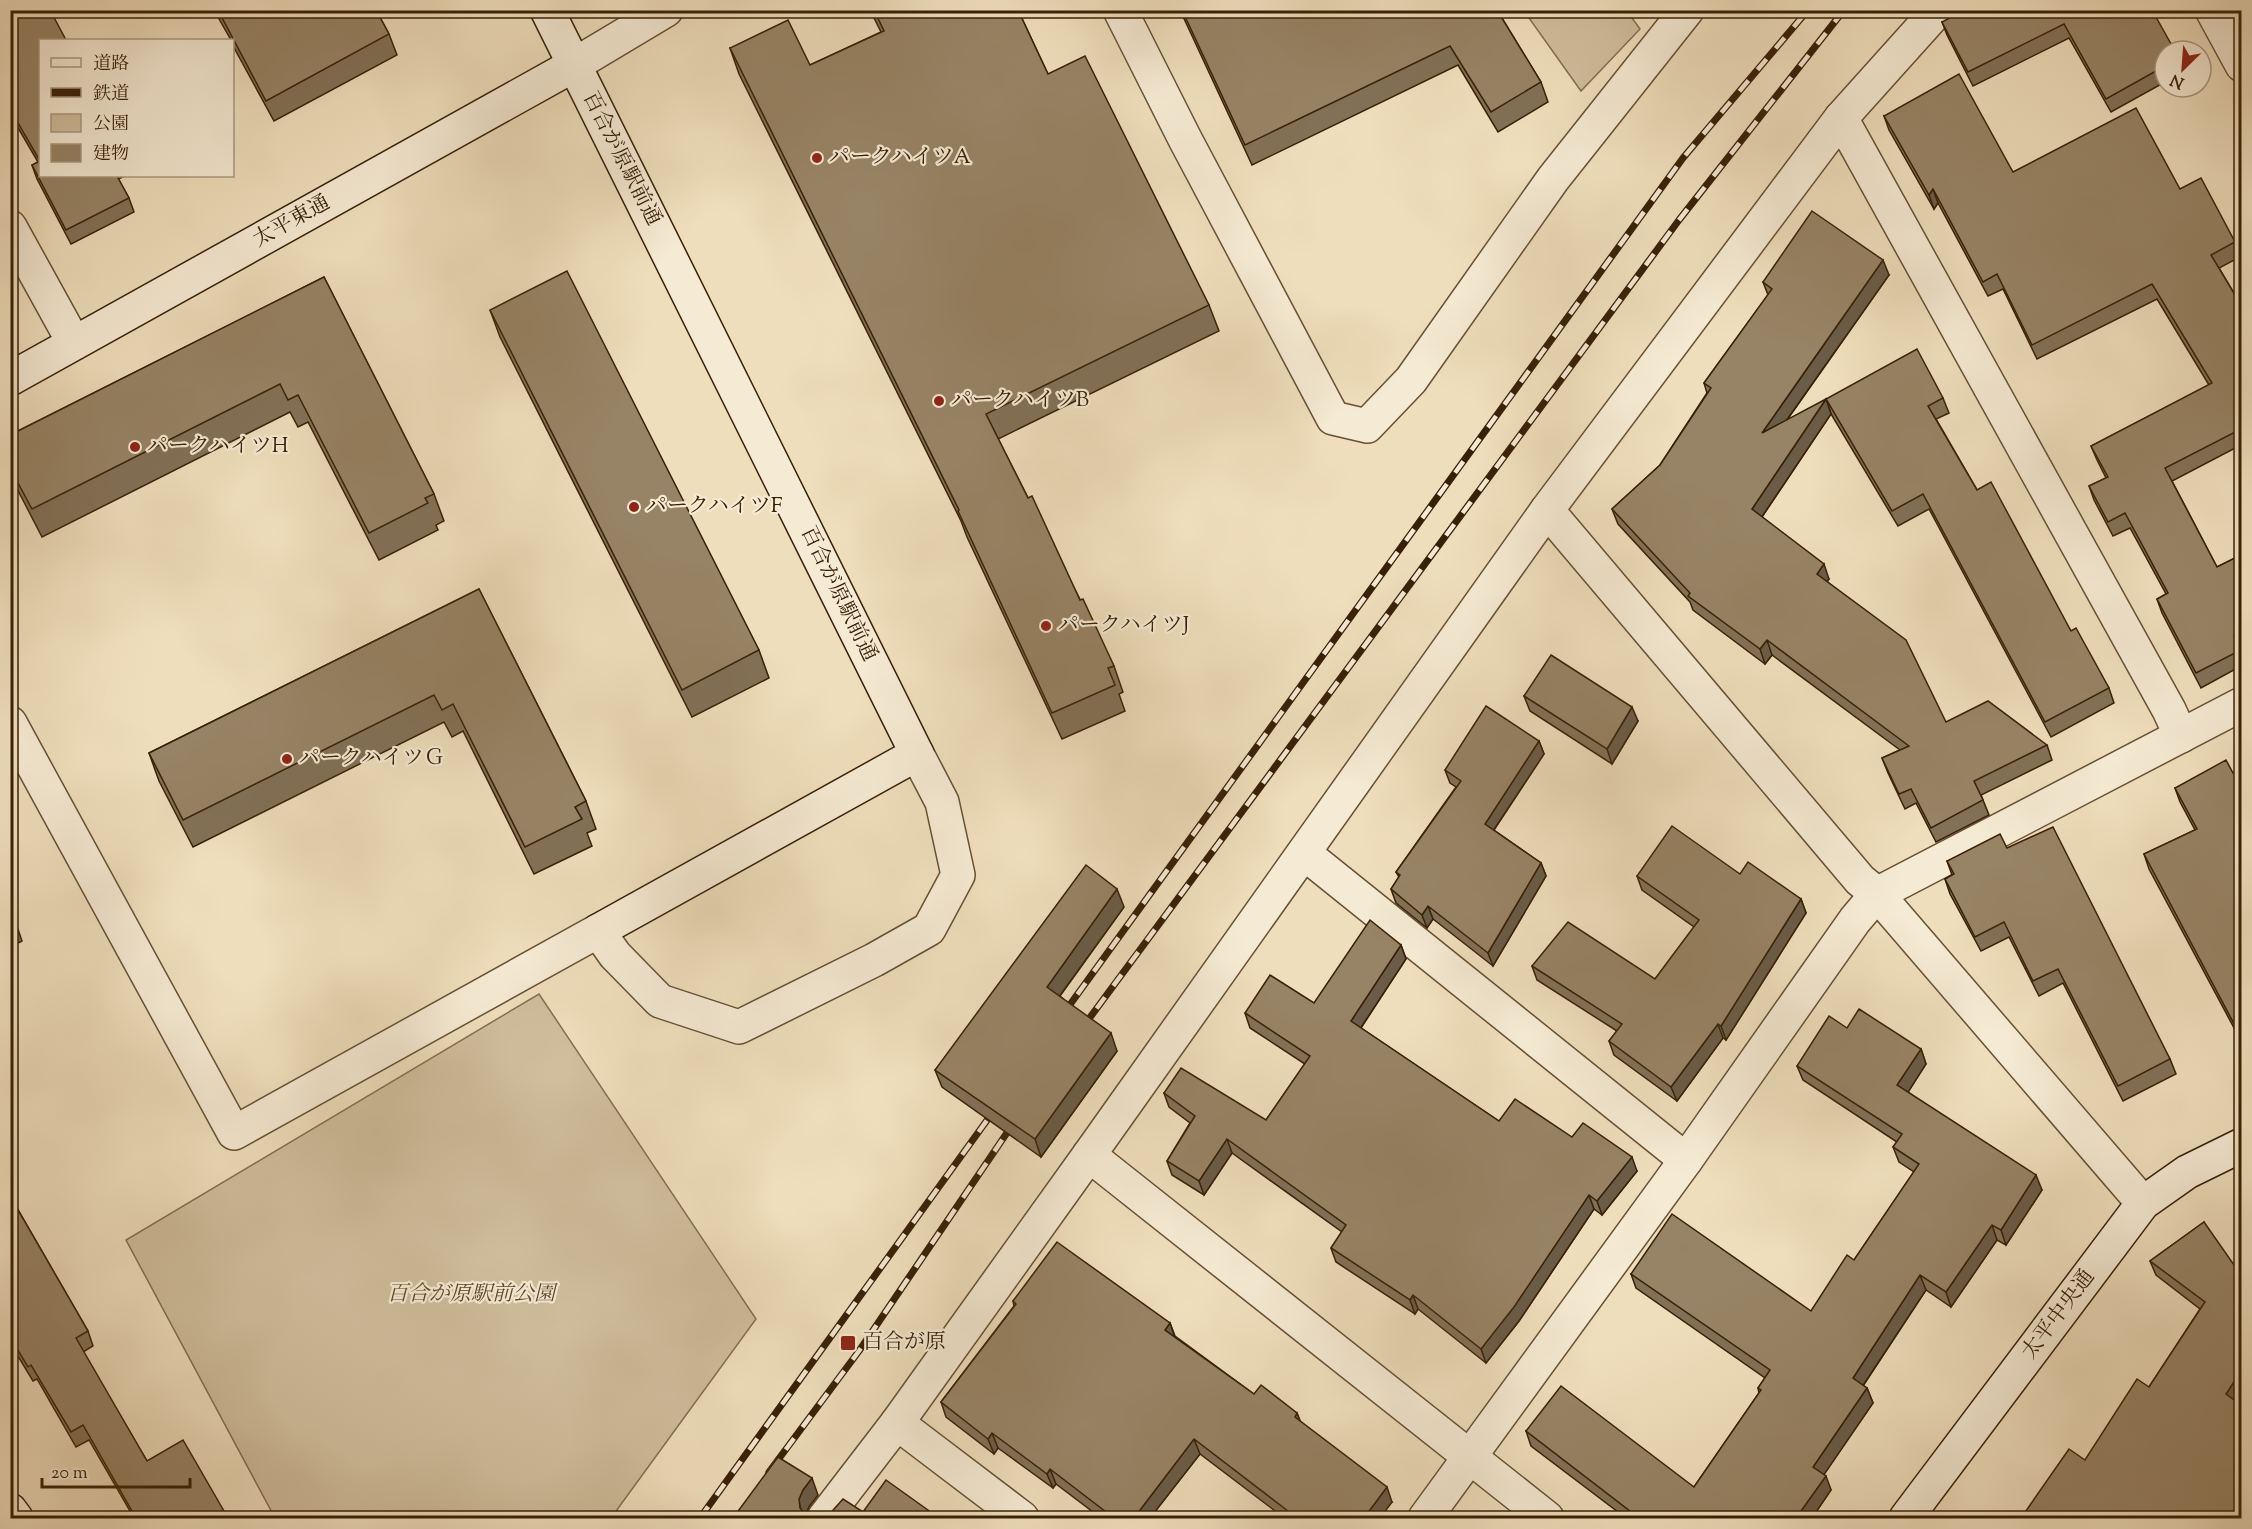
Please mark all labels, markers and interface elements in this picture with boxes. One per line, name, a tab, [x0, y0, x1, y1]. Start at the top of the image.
legend	[39, 39, 234, 177]
north arrow	[2153, 39, 2213, 99]
text: 道路	[93, 52, 129, 78]
text: N	[2167, 67, 2188, 93]
text: 鉄道	[93, 82, 129, 108]
street label: 百合が原駅前通	[574, 87, 668, 231]
text: 公園	[93, 112, 129, 138]
text: 建物	[93, 142, 129, 168]
place label: パークハイツA	[829, 143, 971, 173]
marker: パークハイツA	[810, 151, 824, 165]
street label: 太平東通	[248, 189, 336, 255]
place label: パークハイツB	[951, 386, 1089, 416]
marker: パークハイツB	[932, 394, 946, 408]
place label: パークハイツH	[147, 432, 289, 462]
marker: パークハイツH	[128, 440, 142, 454]
place label: パークハイツF	[646, 492, 783, 522]
marker: パークハイツF	[627, 500, 641, 514]
street label: 百合が原駅前通	[792, 521, 884, 667]
place label: パークハイツJ	[1058, 611, 1189, 641]
marker: パークハイツJ	[1039, 619, 1053, 633]
place label: パークハイツＧ	[299, 744, 445, 774]
marker: パークハイツＧ	[280, 752, 294, 766]
street label: 太平中央通	[2015, 1264, 2103, 1366]
park label: 百合が原駅前公園	[387, 1280, 558, 1310]
place label: 百合が原	[862, 1328, 946, 1358]
marker: 百合が原	[839, 1334, 857, 1352]
scale bar	[42, 1451, 190, 1489]
text: 20 m	[51, 1461, 88, 1487]

